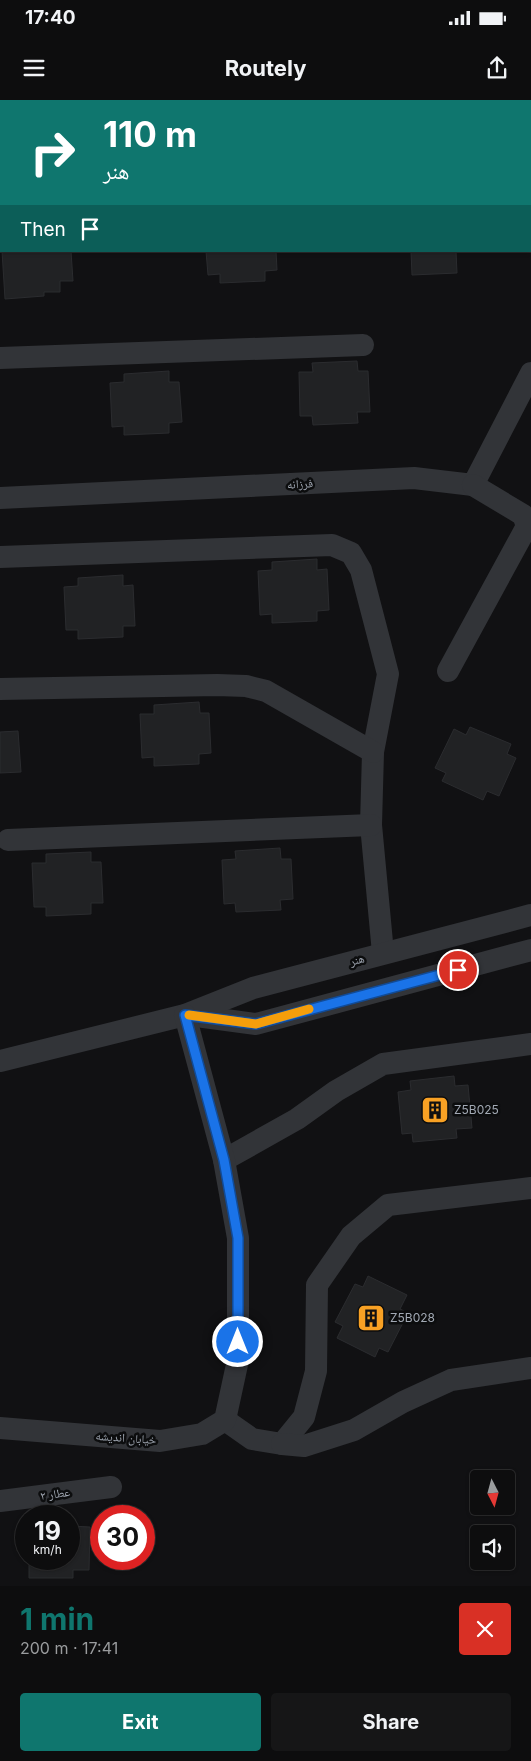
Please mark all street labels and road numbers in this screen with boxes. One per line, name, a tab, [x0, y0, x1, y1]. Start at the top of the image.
street label: فرزانه	[287, 475, 313, 492]
street label: هنر	[347, 950, 366, 969]
street label: خیابان اندیشه	[95, 1428, 157, 1448]
street label: عطار ۲	[39, 1484, 71, 1503]

